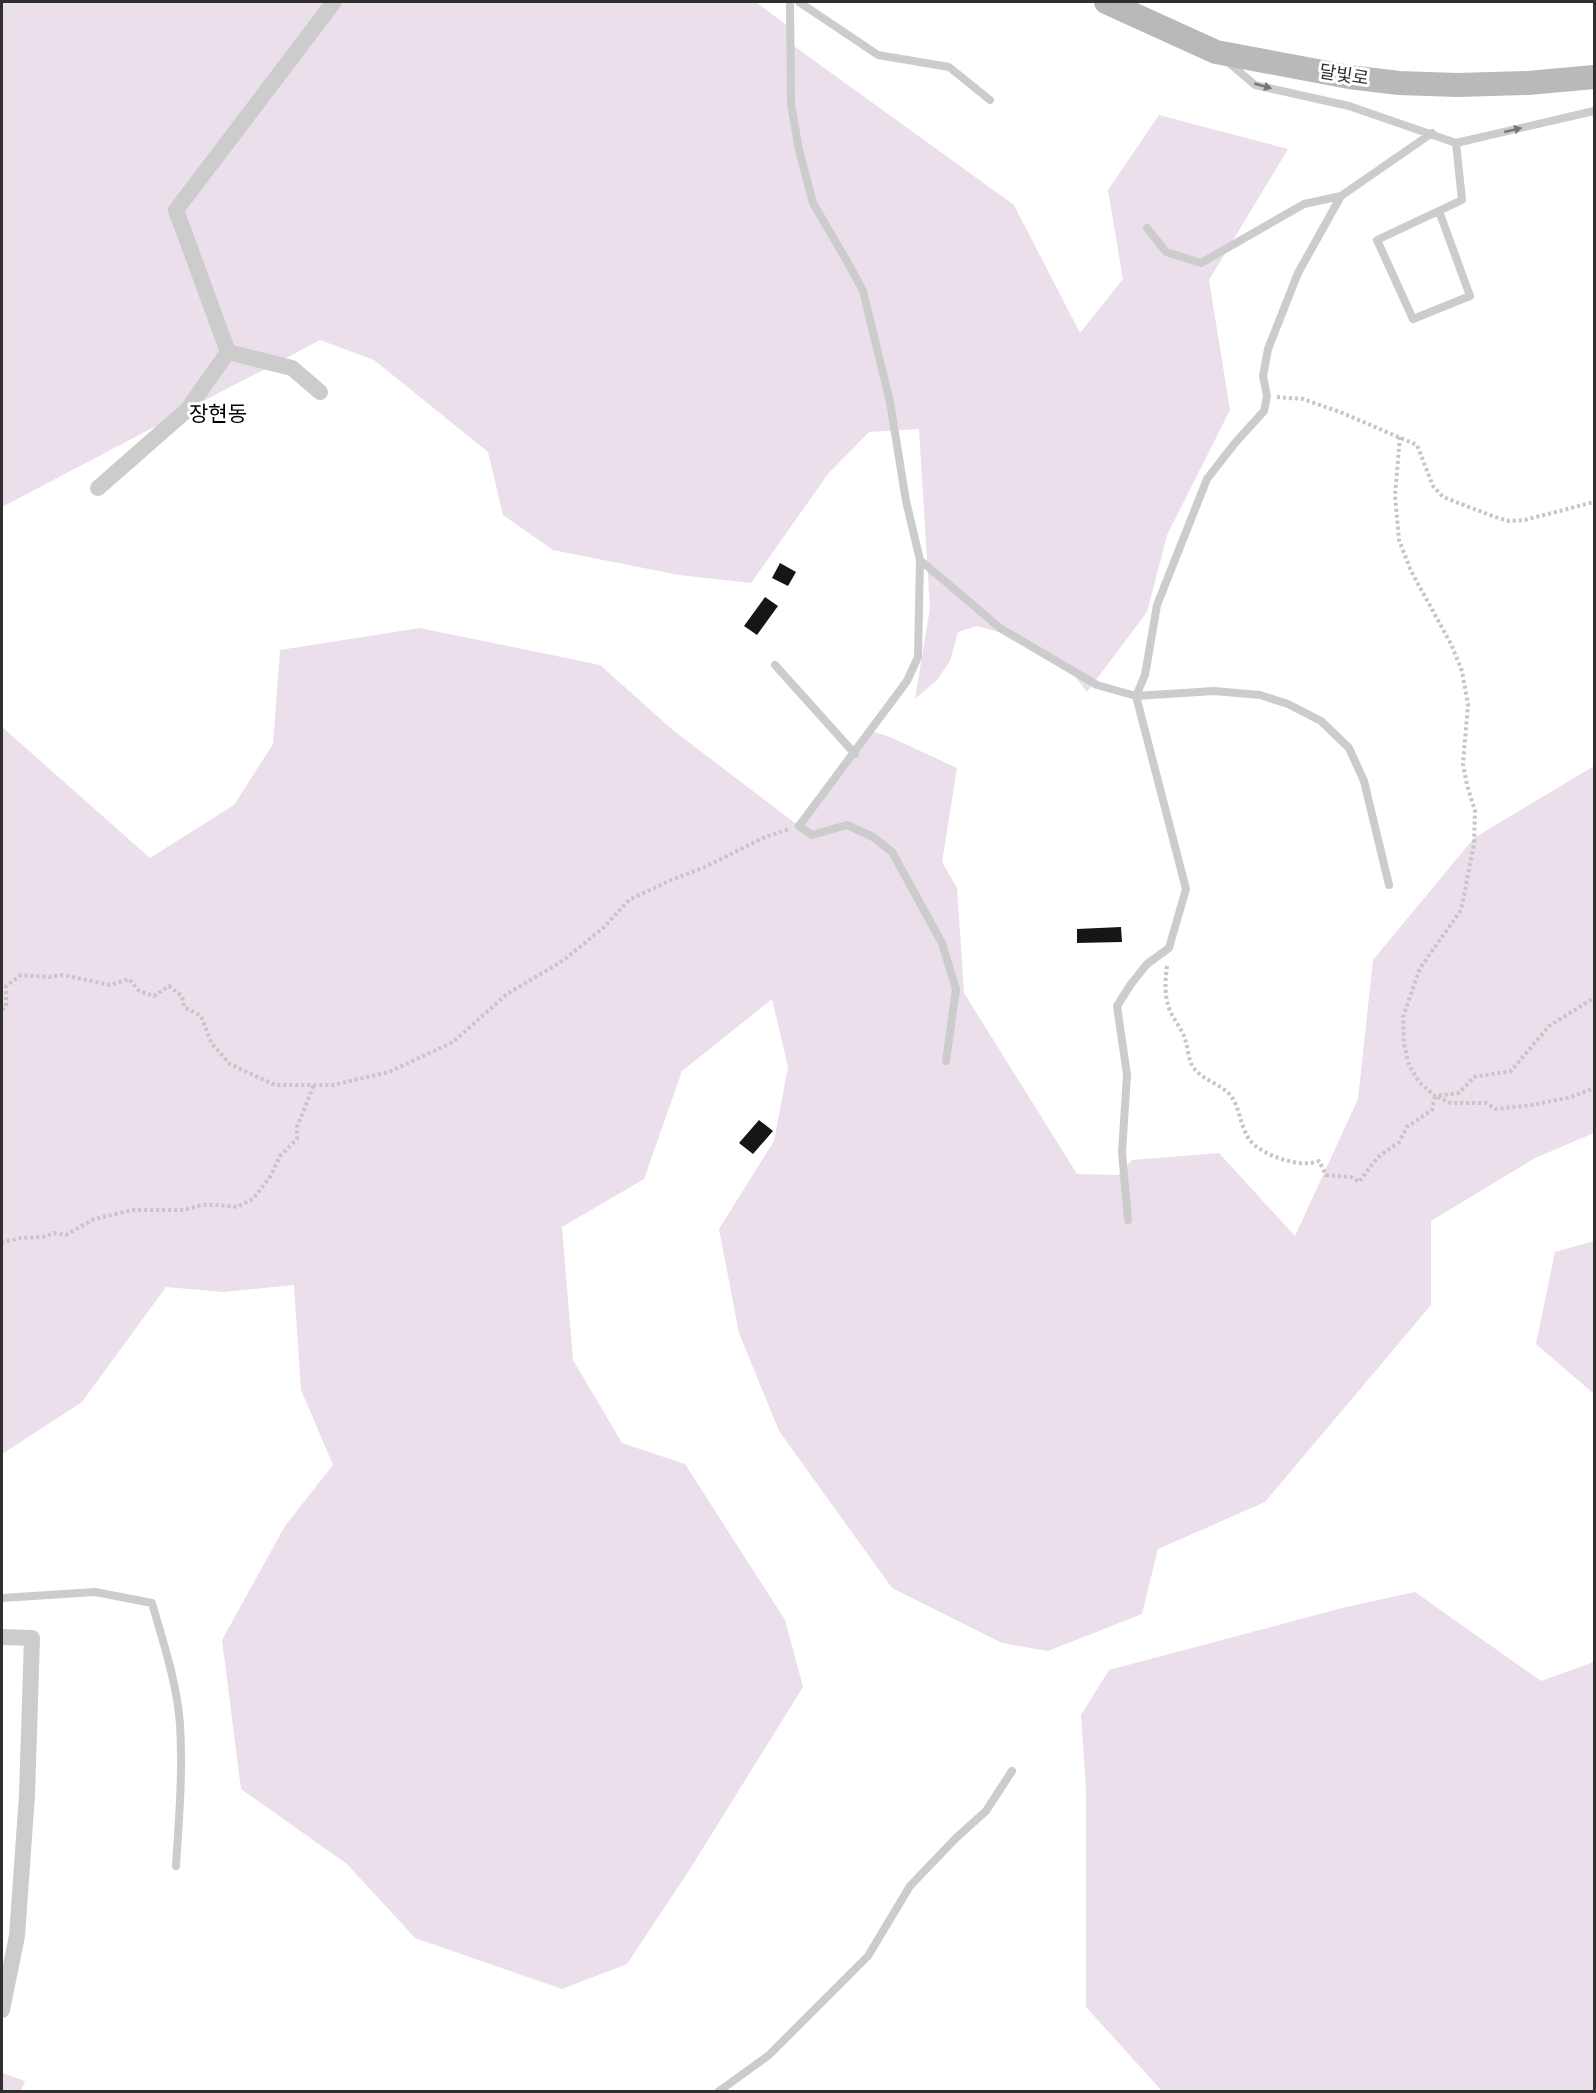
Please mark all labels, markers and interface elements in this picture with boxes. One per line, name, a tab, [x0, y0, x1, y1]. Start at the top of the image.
street label: 달빛로	[1318, 60, 1370, 89]
one-way arrow	[1254, 82, 1272, 91]
one-way arrow	[1504, 124, 1522, 134]
district label: 장현동	[189, 402, 247, 426]

